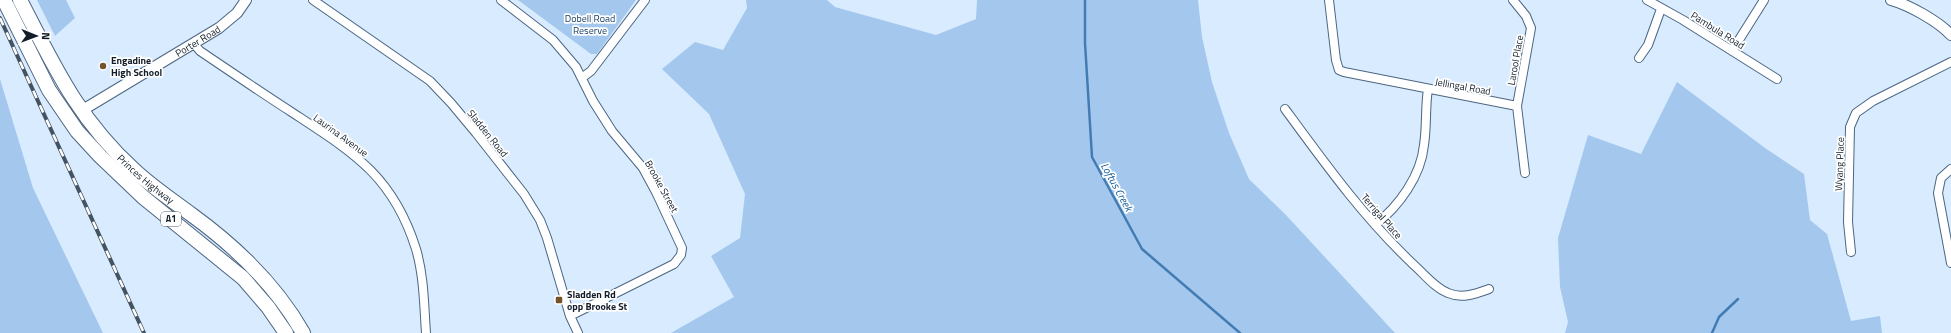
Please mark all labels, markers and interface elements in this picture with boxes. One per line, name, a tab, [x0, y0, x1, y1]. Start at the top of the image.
street label: Pambula Road	[1688, 8, 1748, 53]
park label: Dobell Road Reserve	[565, 11, 615, 38]
north arrow	[16, 16, 56, 56]
street label: Porter Road	[172, 22, 223, 61]
text: N	[38, 32, 54, 40]
street label: Larool Place	[1504, 34, 1527, 86]
place label: Engadine High School	[111, 53, 162, 80]
marker: Engadine High School	[98, 61, 108, 71]
street label: Jellingal Road	[1434, 74, 1492, 99]
street label: Sladden Road	[464, 106, 512, 160]
street label: Laurina Avenue	[310, 110, 371, 160]
street label: Wyang Place	[1831, 137, 1848, 191]
street label: Princes Highway	[114, 151, 177, 208]
street label: Brooke Street	[641, 157, 682, 216]
water label: Loftus Creek	[1097, 160, 1137, 215]
street label: Terrigal Place	[1358, 190, 1406, 242]
road number: A1	[161, 212, 181, 226]
place label: Sladden Rd opp Brooke St	[567, 287, 628, 314]
marker: Sladden Rd opp Brooke St	[554, 295, 564, 305]

